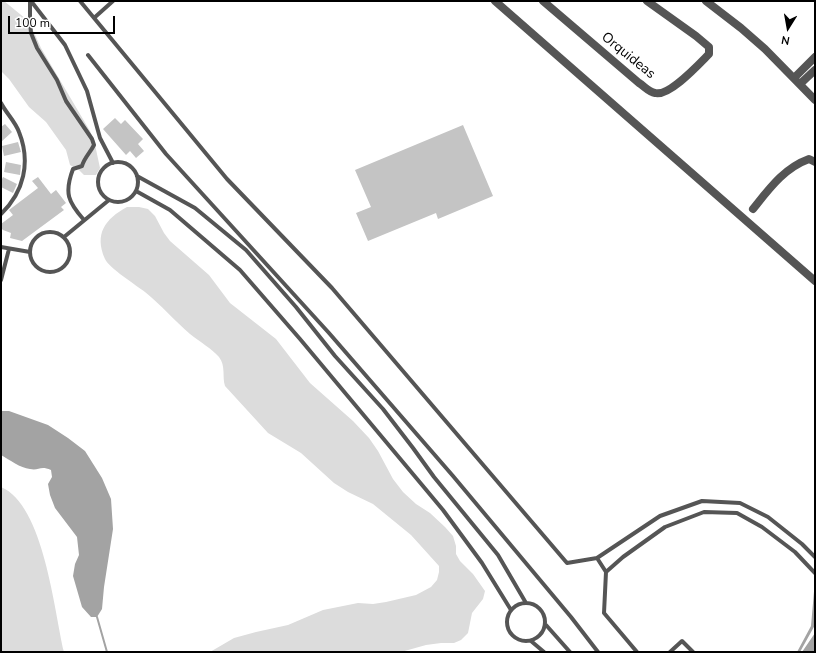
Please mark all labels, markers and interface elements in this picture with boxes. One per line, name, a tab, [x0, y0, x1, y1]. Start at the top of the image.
scale bar	[10, 8, 117, 34]
north arrow	[768, 8, 808, 48]
text: 100 m	[15, 15, 50, 31]
street label: Orquideas	[598, 29, 658, 83]
text: N	[780, 32, 791, 48]

